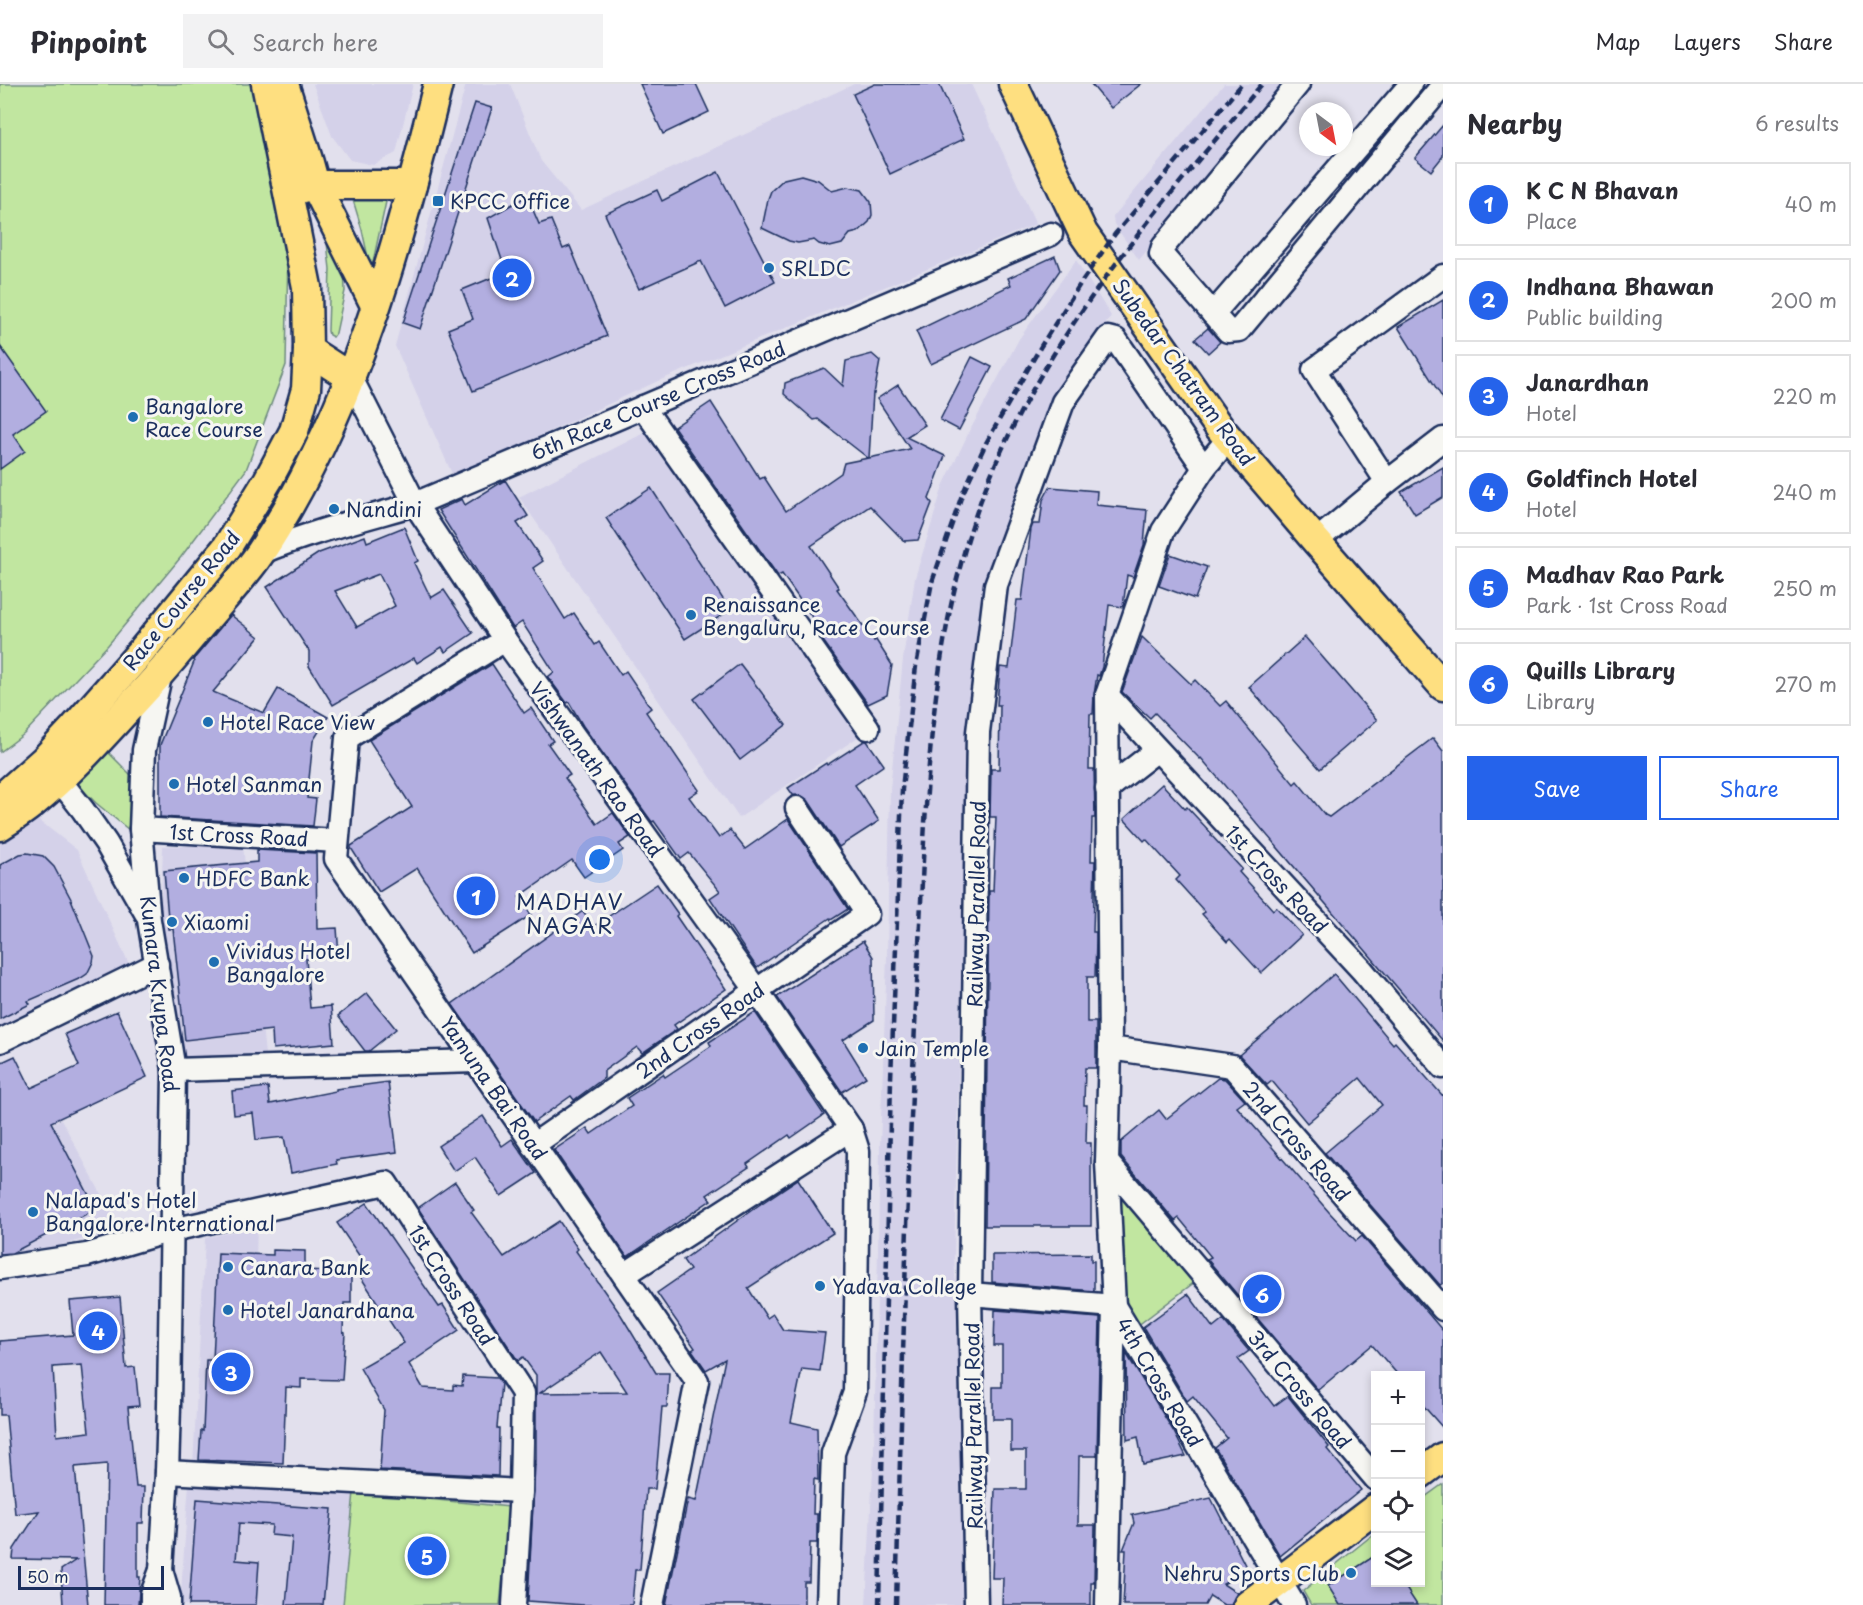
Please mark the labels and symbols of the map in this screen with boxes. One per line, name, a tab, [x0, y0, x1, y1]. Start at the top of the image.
north arrow	[1299, 102, 1353, 156]
place label: KPCC Office	[450, 186, 570, 216]
marker: KPCC Office	[431, 194, 445, 208]
place label: SRLDC	[781, 253, 851, 283]
pin: 2	[492, 256, 532, 300]
marker: SRLDC	[762, 261, 776, 275]
street label: Subedar Chatram Road	[1106, 272, 1262, 472]
street label: 6th Race Course Cross Road	[526, 333, 790, 467]
place label: Bangalore Race Course	[145, 391, 263, 444]
marker: Bangalore Race Course	[126, 410, 140, 424]
place label: Nandini	[346, 494, 422, 524]
marker: Nandini	[327, 502, 341, 516]
street label: Race Course Road	[115, 524, 247, 676]
place label: Renaissance Bengaluru, Race Course	[703, 589, 930, 642]
marker: Renaissance Bengaluru, Race Course	[684, 608, 698, 622]
street label: Vishwanath Rao Road	[523, 675, 671, 863]
place label: Hotel Race View	[220, 707, 375, 737]
marker: Hotel Race View	[201, 715, 215, 729]
place label: Hotel Sanman	[186, 769, 322, 799]
marker: Hotel Sanman	[167, 777, 181, 791]
street label: Railway Parallel Road	[959, 800, 993, 1008]
street label: 1st Cross Road	[169, 816, 309, 854]
street label: 1st Cross Road	[1219, 818, 1335, 940]
your location	[585, 845, 614, 874]
place label: HDFC Bank	[196, 863, 310, 893]
marker: HDFC Bank	[177, 871, 191, 885]
pin: 1	[456, 874, 496, 918]
district label: MADHAV NAGAR	[516, 885, 624, 941]
street label: Kumara Krupa Road	[133, 894, 187, 1094]
place label: Xiaomi	[184, 907, 249, 937]
marker: Xiaomi	[165, 915, 179, 929]
place label: Vividus Hotel Bangalore	[226, 936, 350, 989]
marker: Vividus Hotel Bangalore	[207, 955, 221, 969]
street label: 2nd Cross Road	[630, 974, 770, 1086]
street label: Yamuna Bai Road	[433, 1010, 555, 1166]
place label: Jain Temple	[875, 1033, 989, 1063]
marker: Jain Temple	[856, 1041, 870, 1055]
street label: 2nd Cross Road	[1236, 1074, 1358, 1208]
place label: Nalapad's Hotel Bangalore International	[45, 1185, 275, 1238]
marker: Nalapad's Hotel Bangalore International	[26, 1205, 40, 1219]
street label: 1st Cross Road	[402, 1219, 502, 1351]
place label: Canara Bank	[240, 1252, 370, 1282]
marker: Canara Bank	[221, 1260, 235, 1274]
place label: Yadava College	[832, 1271, 977, 1301]
pin: 6	[1242, 1272, 1282, 1316]
marker: Yadava College	[813, 1279, 827, 1293]
place label: Hotel Janardhana	[240, 1295, 415, 1325]
marker: Hotel Janardhana	[221, 1303, 235, 1317]
pin: 4	[78, 1308, 118, 1354]
street label: 4th Cross Road	[1109, 1311, 1211, 1453]
street label: Railway Parallel Road	[956, 1322, 990, 1530]
street label: 3rd Cross Road	[1241, 1323, 1359, 1455]
pin: 3	[212, 1350, 250, 1394]
pin: 5	[408, 1534, 446, 1578]
place label: Nehru Sports Club	[1163, 1558, 1339, 1588]
scale bar	[18, 1563, 164, 1590]
marker: Nehru Sports Club	[1344, 1566, 1358, 1580]

